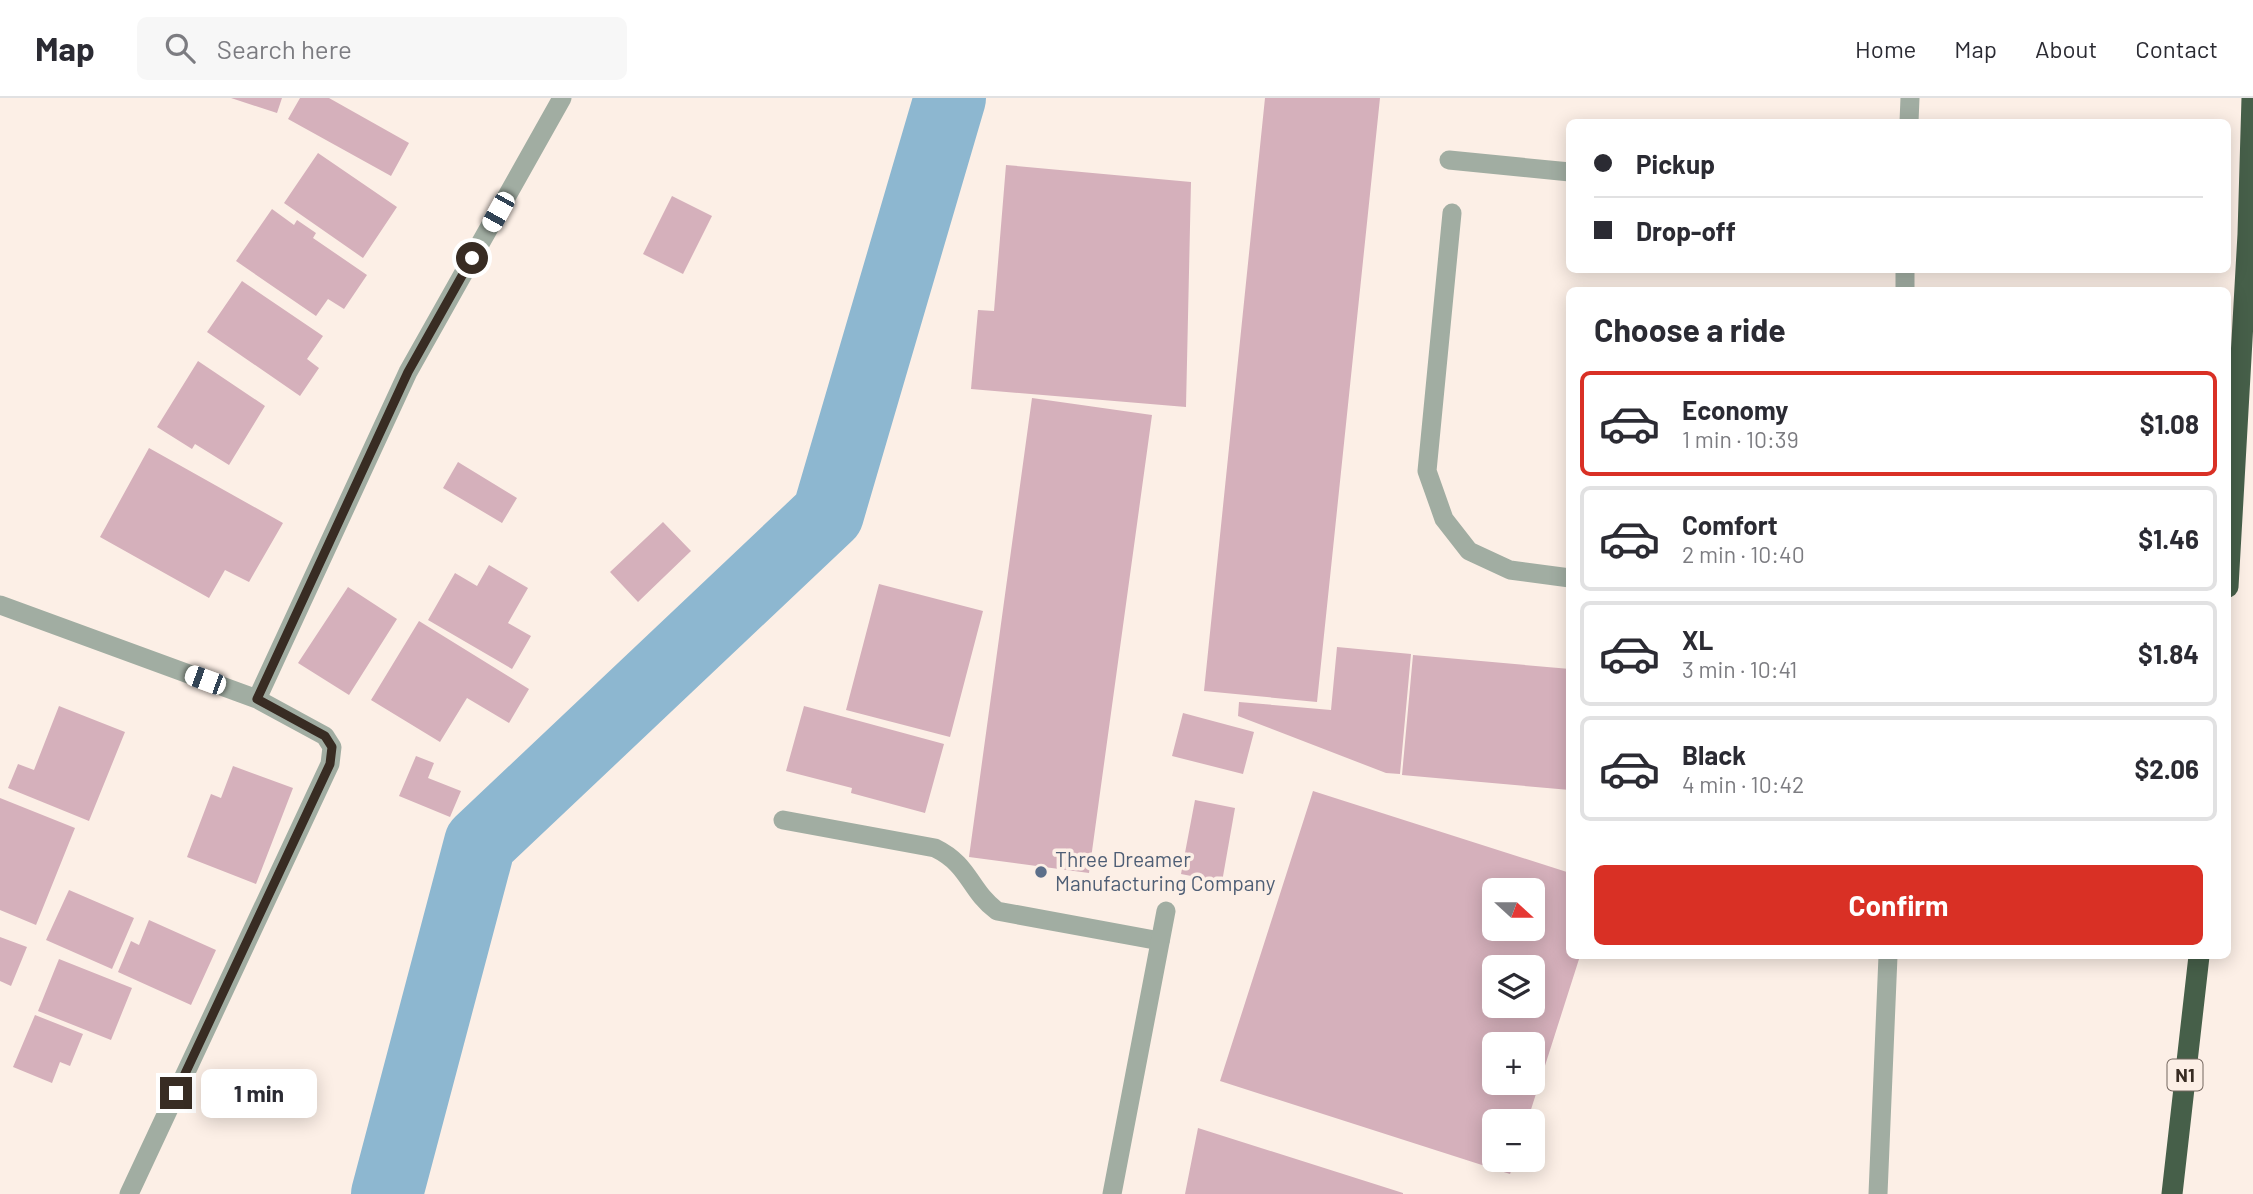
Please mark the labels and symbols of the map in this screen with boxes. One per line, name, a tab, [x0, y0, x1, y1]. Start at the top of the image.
car	[479, 189, 518, 235]
route start	[456, 242, 488, 274]
car	[182, 663, 229, 697]
place label: Three Dreamer Manufacturing Company	[1055, 846, 1276, 895]
marker: Three Dreamer Manufacturing Company	[1033, 864, 1049, 880]
north arrow	[1482, 878, 1545, 942]
road number: N1	[2168, 1060, 2202, 1091]
callout: 1 min	[200, 1068, 316, 1118]
route end	[160, 1077, 192, 1109]

